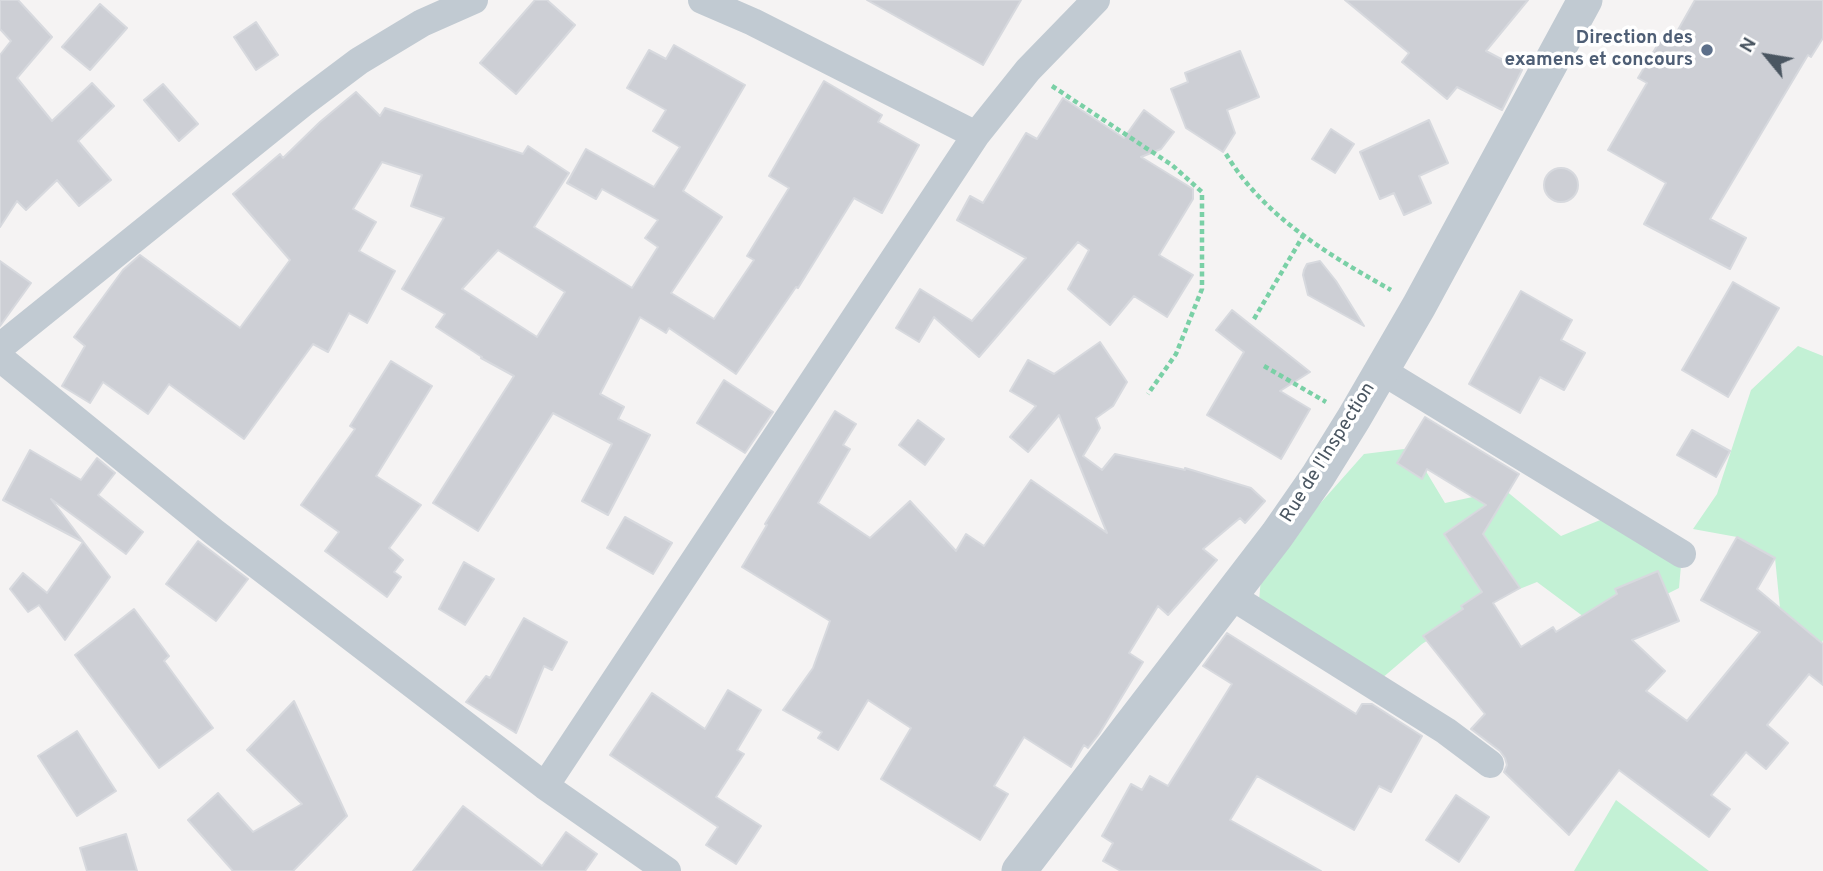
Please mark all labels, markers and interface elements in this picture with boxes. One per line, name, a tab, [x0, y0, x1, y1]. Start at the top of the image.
north arrow	[1732, 21, 1802, 91]
place label: Direction des examens et concours	[1505, 28, 1693, 72]
text: N	[1735, 34, 1763, 57]
marker: Direction des examens et concours	[1699, 42, 1715, 58]
street label: Rue de l'Inspection	[1277, 379, 1381, 527]

